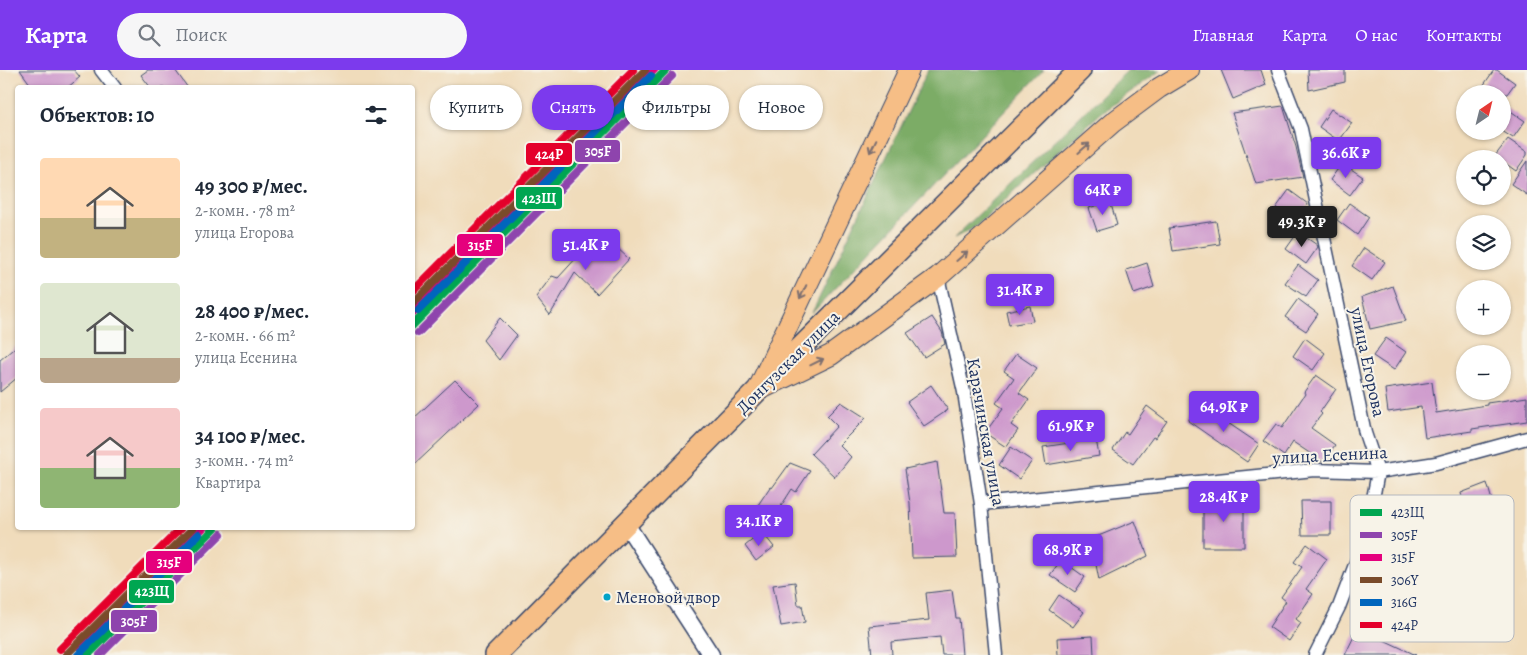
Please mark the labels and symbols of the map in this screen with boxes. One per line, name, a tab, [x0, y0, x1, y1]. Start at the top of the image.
north arrow	[1456, 85, 1511, 140]
pin: 36.6K ₽	[1300, 136, 1392, 179]
one-way arrow	[868, 138, 878, 153]
line badge: 305F	[574, 139, 621, 163]
line badge: 424Р	[525, 142, 573, 166]
text: 305F	[585, 142, 612, 161]
one-way arrow	[1077, 143, 1090, 154]
text: 424Р	[535, 145, 563, 164]
pin: 64K ₽	[1068, 174, 1138, 216]
line badge: 423Щ	[515, 186, 563, 210]
text: 423Щ	[522, 189, 556, 208]
pin: 49.3K ₽	[1256, 206, 1348, 248]
pin: 51.4K ₽	[540, 228, 632, 271]
line badge: 315F	[456, 233, 504, 257]
text: 315F	[468, 236, 493, 255]
one-way arrow	[955, 250, 968, 262]
pin: 31.4K ₽	[974, 274, 1066, 316]
one-way arrow	[798, 284, 808, 299]
street label: Донгузская улица	[731, 304, 846, 419]
street label: улица Егорова	[1344, 304, 1391, 420]
street label: Карачинская улица	[961, 356, 1011, 509]
one-way arrow	[809, 357, 824, 366]
pin: 64.9K ₽	[1178, 390, 1270, 433]
pin: 61.9K ₽	[1025, 410, 1117, 452]
street label: улица Есенина	[1271, 440, 1389, 470]
pin: 28.4K ₽	[1178, 480, 1270, 523]
legend	[1350, 495, 1514, 642]
text: 423Щ	[1391, 503, 1424, 522]
pin: 34.1K ₽	[713, 504, 805, 547]
text: 305F	[1391, 526, 1417, 545]
pin: 68.9K ₽	[1022, 534, 1114, 576]
text: 315F	[1391, 548, 1415, 567]
line badge: 315F	[145, 550, 193, 574]
text: 315F	[157, 553, 182, 572]
text: 306Y	[1391, 571, 1419, 590]
line badge: 423Щ	[128, 579, 175, 604]
text: 423Щ	[135, 582, 169, 601]
place label: Меновой двор	[616, 586, 720, 609]
marker: Меновой двор	[602, 592, 612, 602]
text: 316G	[1391, 593, 1417, 612]
line badge: 305F	[110, 609, 158, 633]
text: 305F	[121, 612, 148, 631]
text: 424Р	[1391, 616, 1418, 635]

